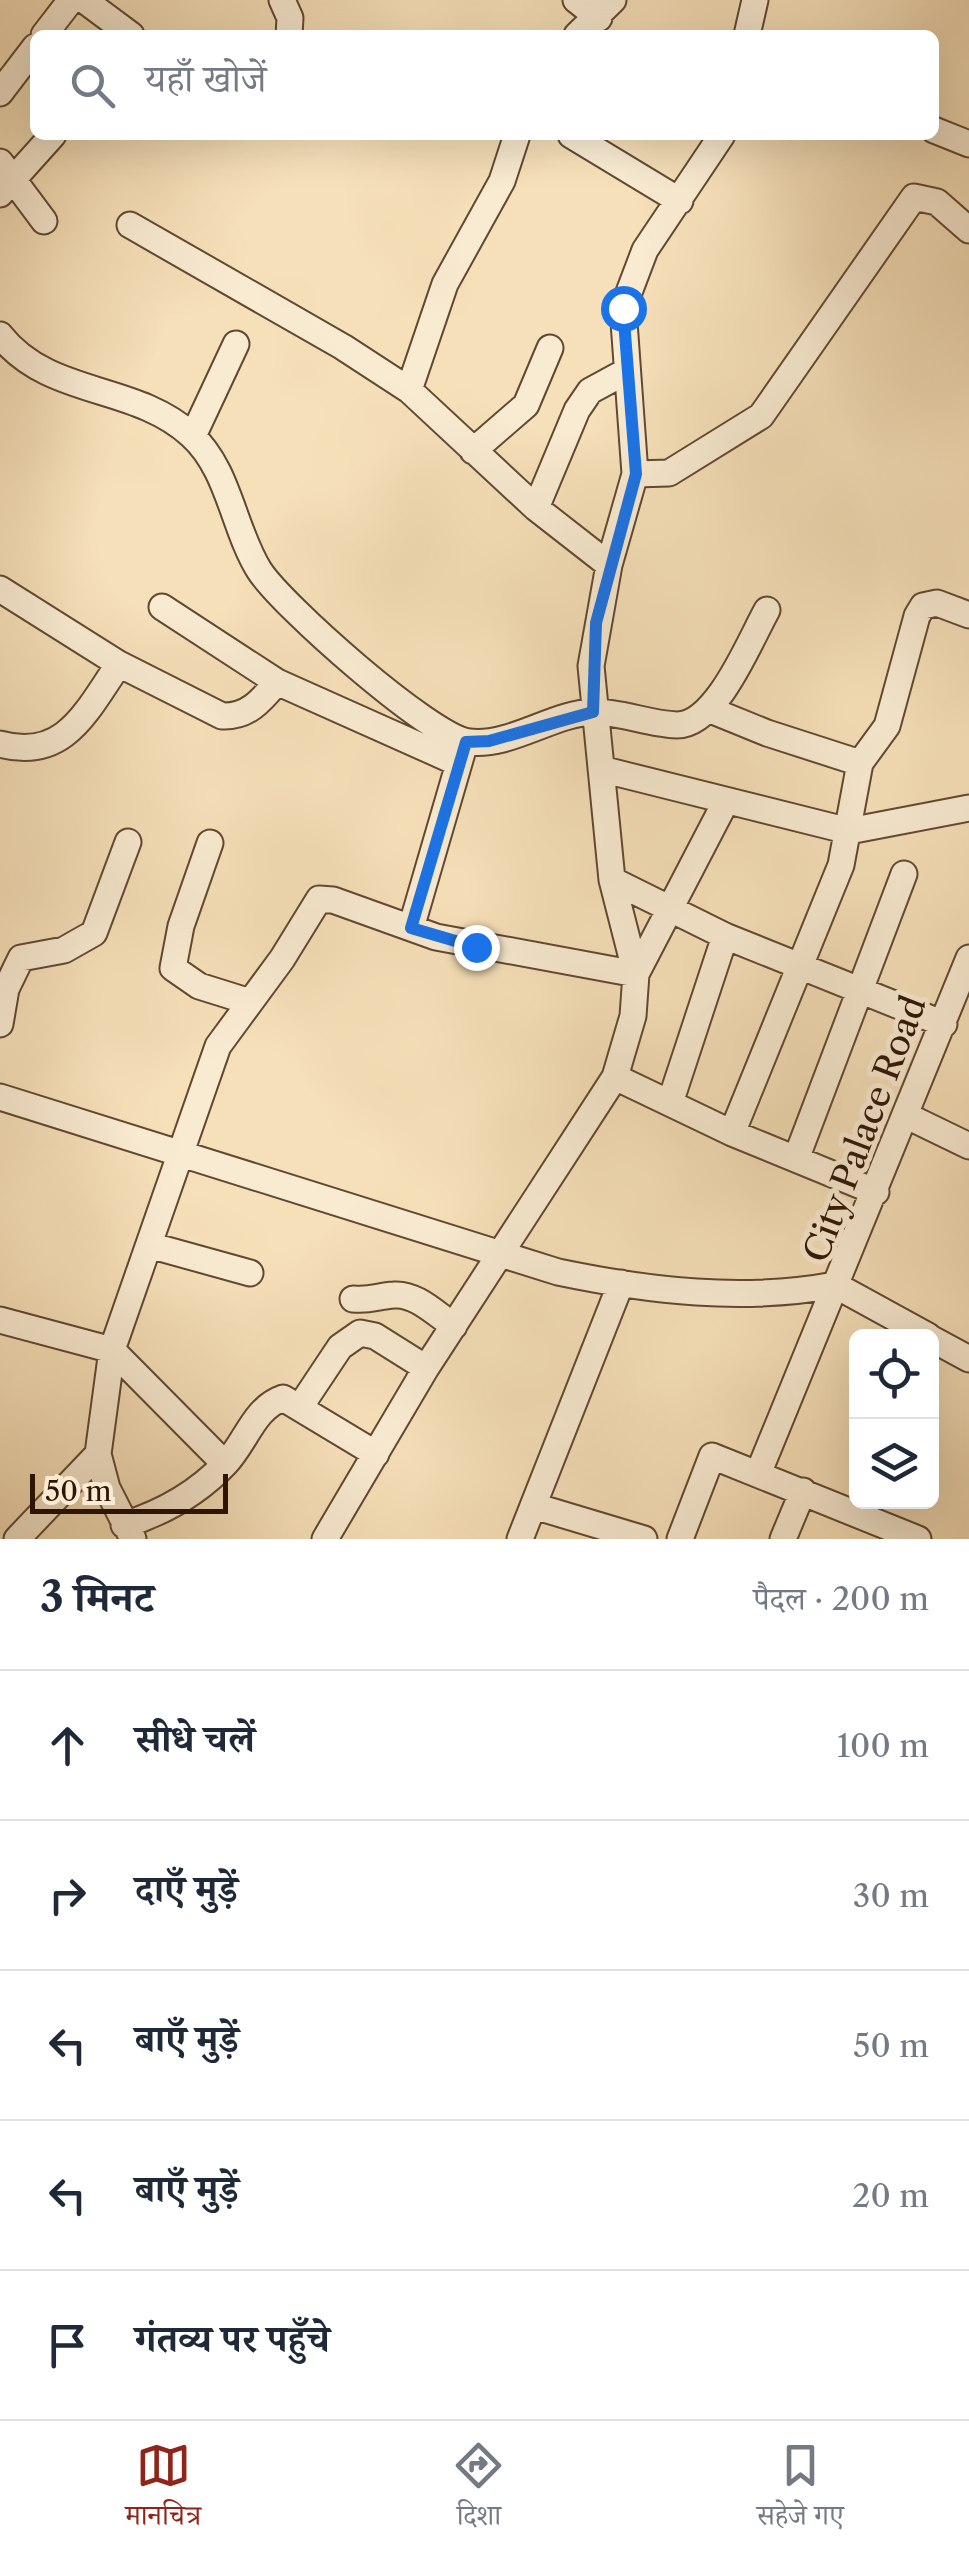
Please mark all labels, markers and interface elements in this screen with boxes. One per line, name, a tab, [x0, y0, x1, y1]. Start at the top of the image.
search box	[30, 30, 939, 140]
text: यहाँ खोजें	[145, 55, 266, 102]
icon: search	[65, 58, 120, 113]
route start	[601, 286, 647, 332]
route end	[454, 925, 500, 971]
street label: City Palace Road	[794, 990, 935, 1268]
map controls	[849, 1329, 939, 1509]
button: locate	[849, 1329, 939, 1419]
button: layers	[849, 1419, 939, 1509]
scale bar	[30, 1469, 228, 1514]
text: 50 m	[45, 1474, 112, 1508]
text: 3 मिनट	[40, 1571, 154, 1623]
text: पैदल · 200 m	[753, 1579, 929, 1618]
text: सीधे चलें	[135, 1715, 255, 1762]
icon: ahead	[40, 1718, 95, 1773]
text: 100 m	[837, 1726, 929, 1765]
text: दाएँ मुड़ें	[135, 1865, 238, 1912]
icon: right	[40, 1868, 95, 1923]
text: 30 m	[853, 1876, 929, 1915]
text: बाएँ मुड़ें	[135, 2015, 239, 2062]
icon: left	[40, 2018, 95, 2073]
text: 50 m	[853, 2026, 929, 2065]
text: बाएँ मुड़ें	[135, 2165, 239, 2212]
icon: left	[40, 2168, 95, 2223]
text: 20 m	[852, 2176, 929, 2215]
text: गंतव्य पर पहुँचे	[135, 2315, 330, 2362]
icon: arrive	[40, 2318, 95, 2373]
tab: मानचित्र	[125, 2438, 201, 2543]
tab: दिशा	[451, 2438, 506, 2543]
tab: सहेजे गए	[757, 2438, 844, 2543]

